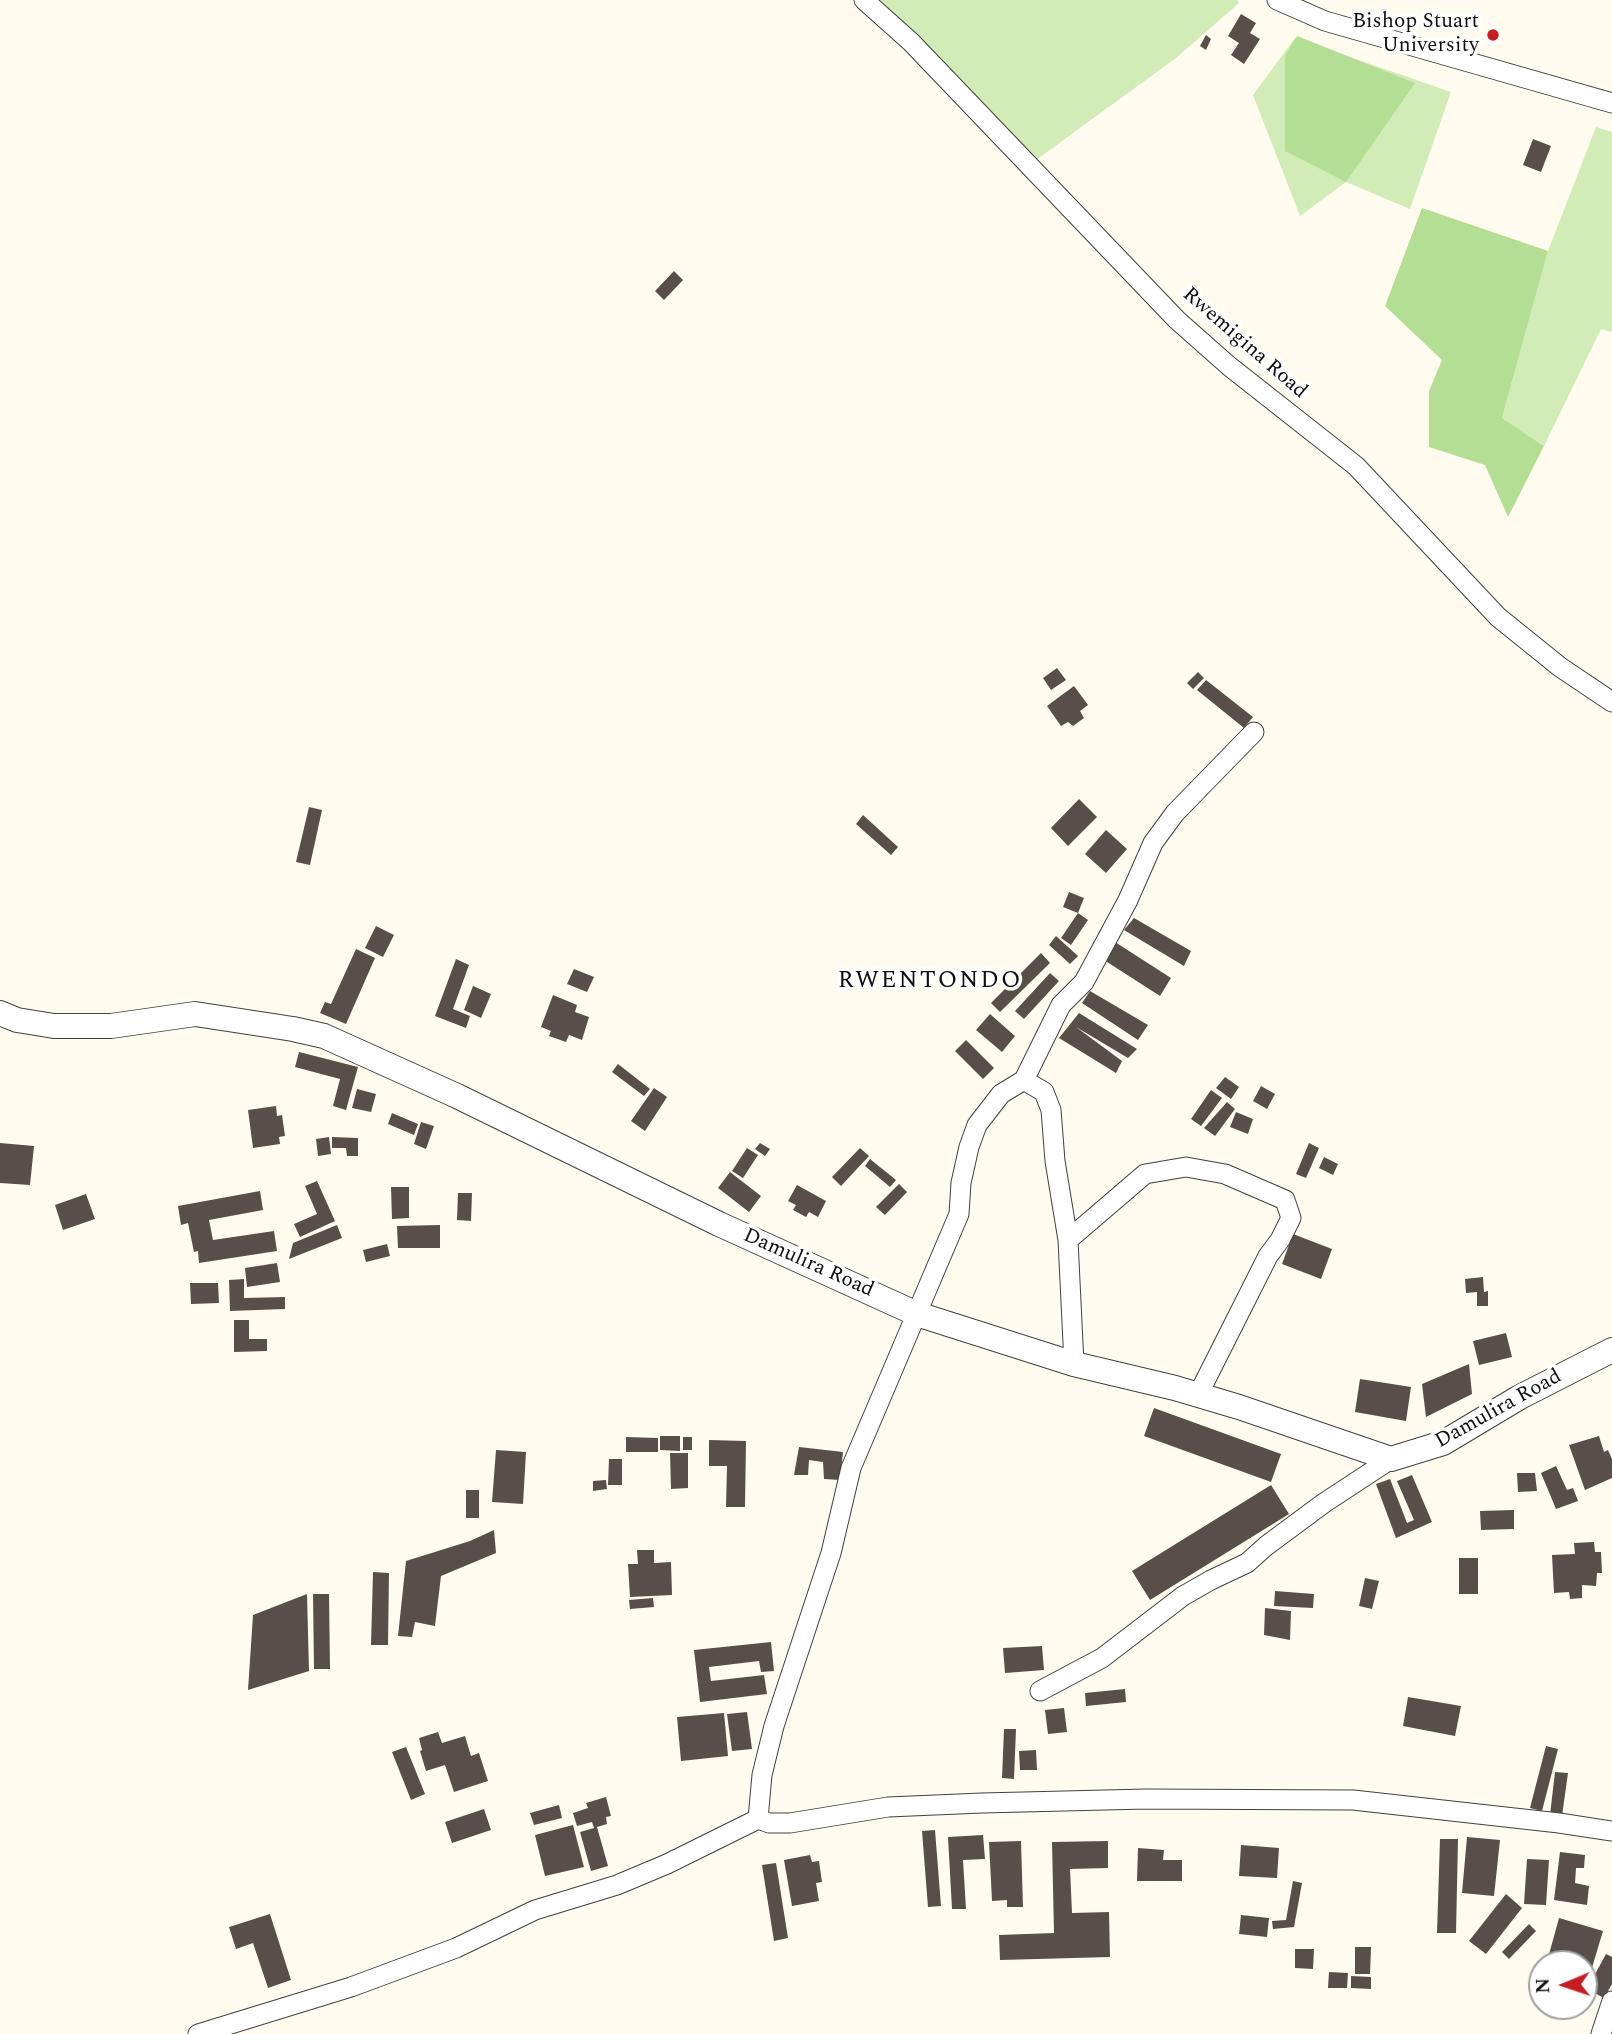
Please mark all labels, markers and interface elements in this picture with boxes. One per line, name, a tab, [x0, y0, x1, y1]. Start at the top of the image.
place label: Bishop Stuart University	[1352, 10, 1479, 60]
marker: Bishop Stuart University	[1485, 27, 1501, 43]
street label: Rwemigina Road	[1176, 283, 1312, 405]
district label: RWENTONDO	[839, 968, 1021, 996]
street label: Damulira Road	[739, 1224, 877, 1304]
street label: Damulira Road	[1431, 1365, 1567, 1455]
north arrow	[1528, 1950, 1598, 2020]
text: N	[1529, 1977, 1558, 1994]

